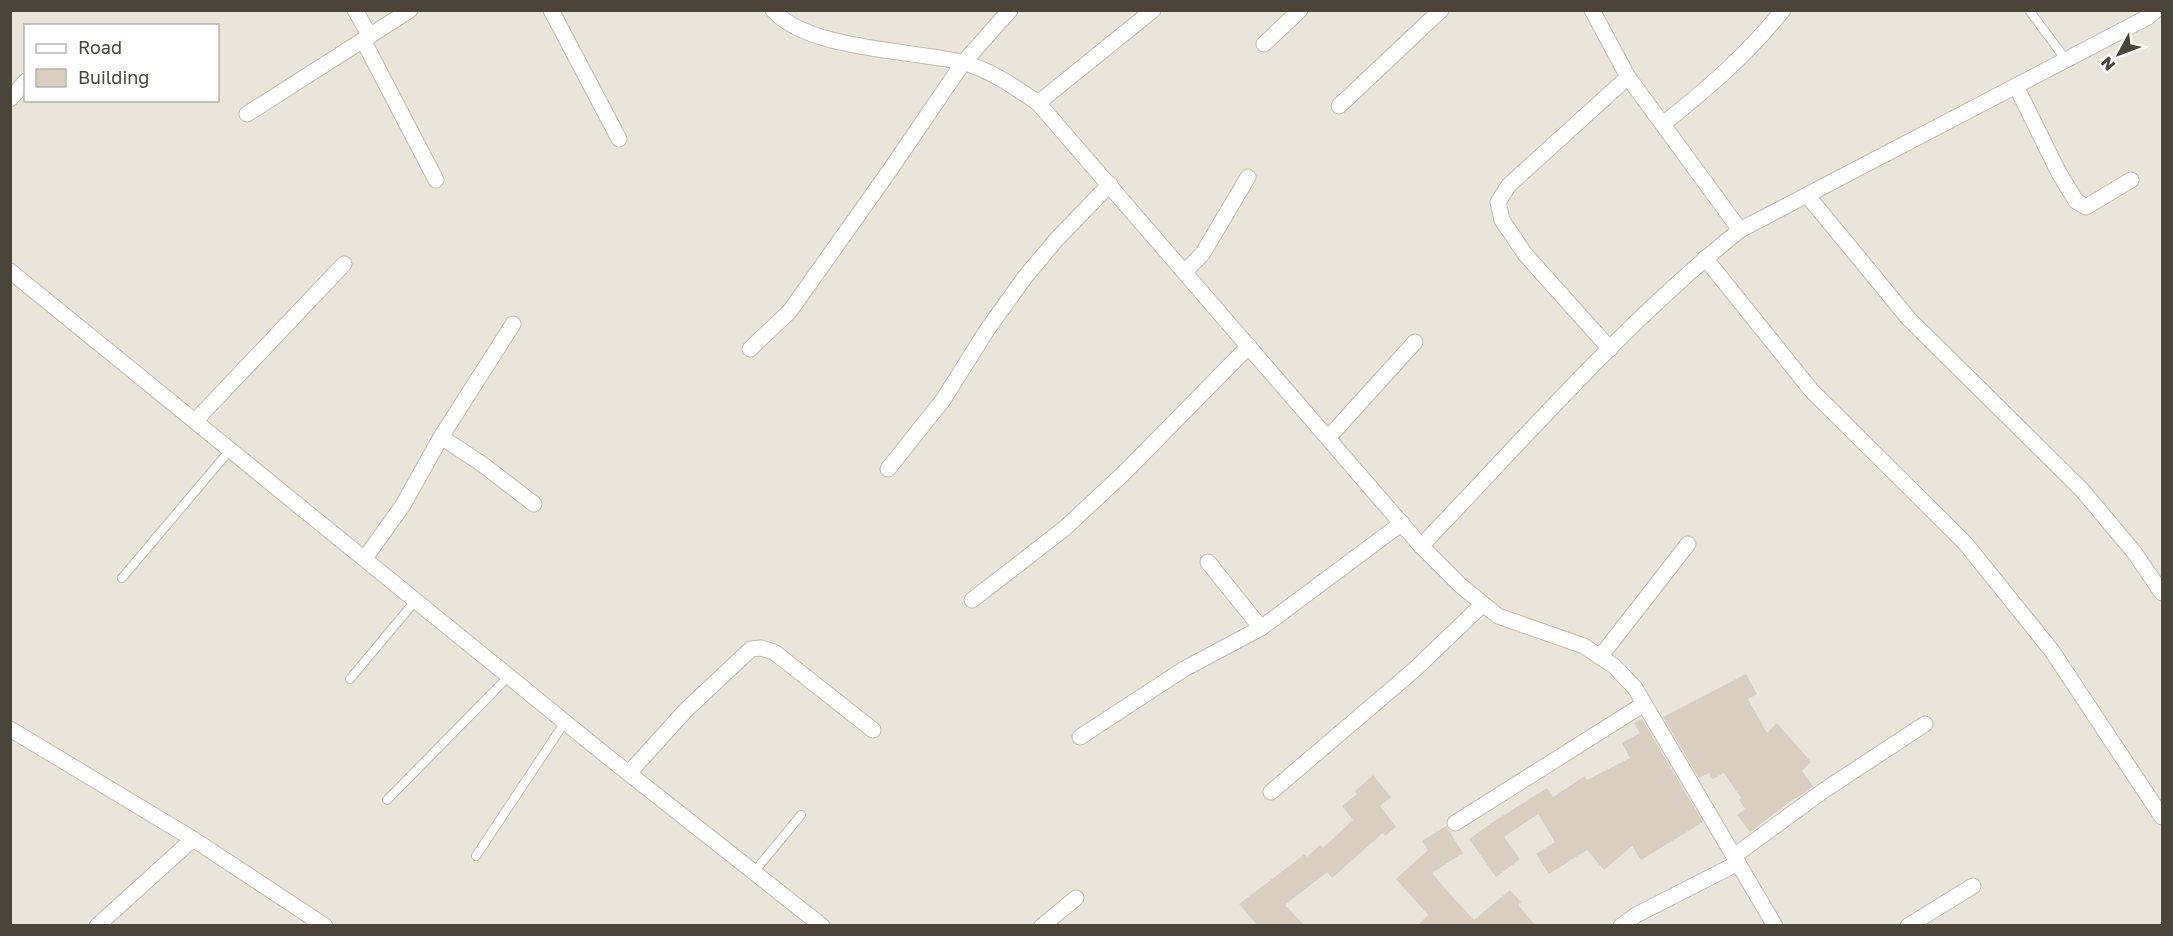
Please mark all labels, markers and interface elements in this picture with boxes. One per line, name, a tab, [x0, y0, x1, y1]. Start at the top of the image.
legend	[24, 24, 219, 102]
north arrow	[2089, 24, 2149, 84]
text: Road	[78, 36, 122, 58]
text: N	[2096, 53, 2119, 75]
text: Building	[78, 66, 149, 88]

